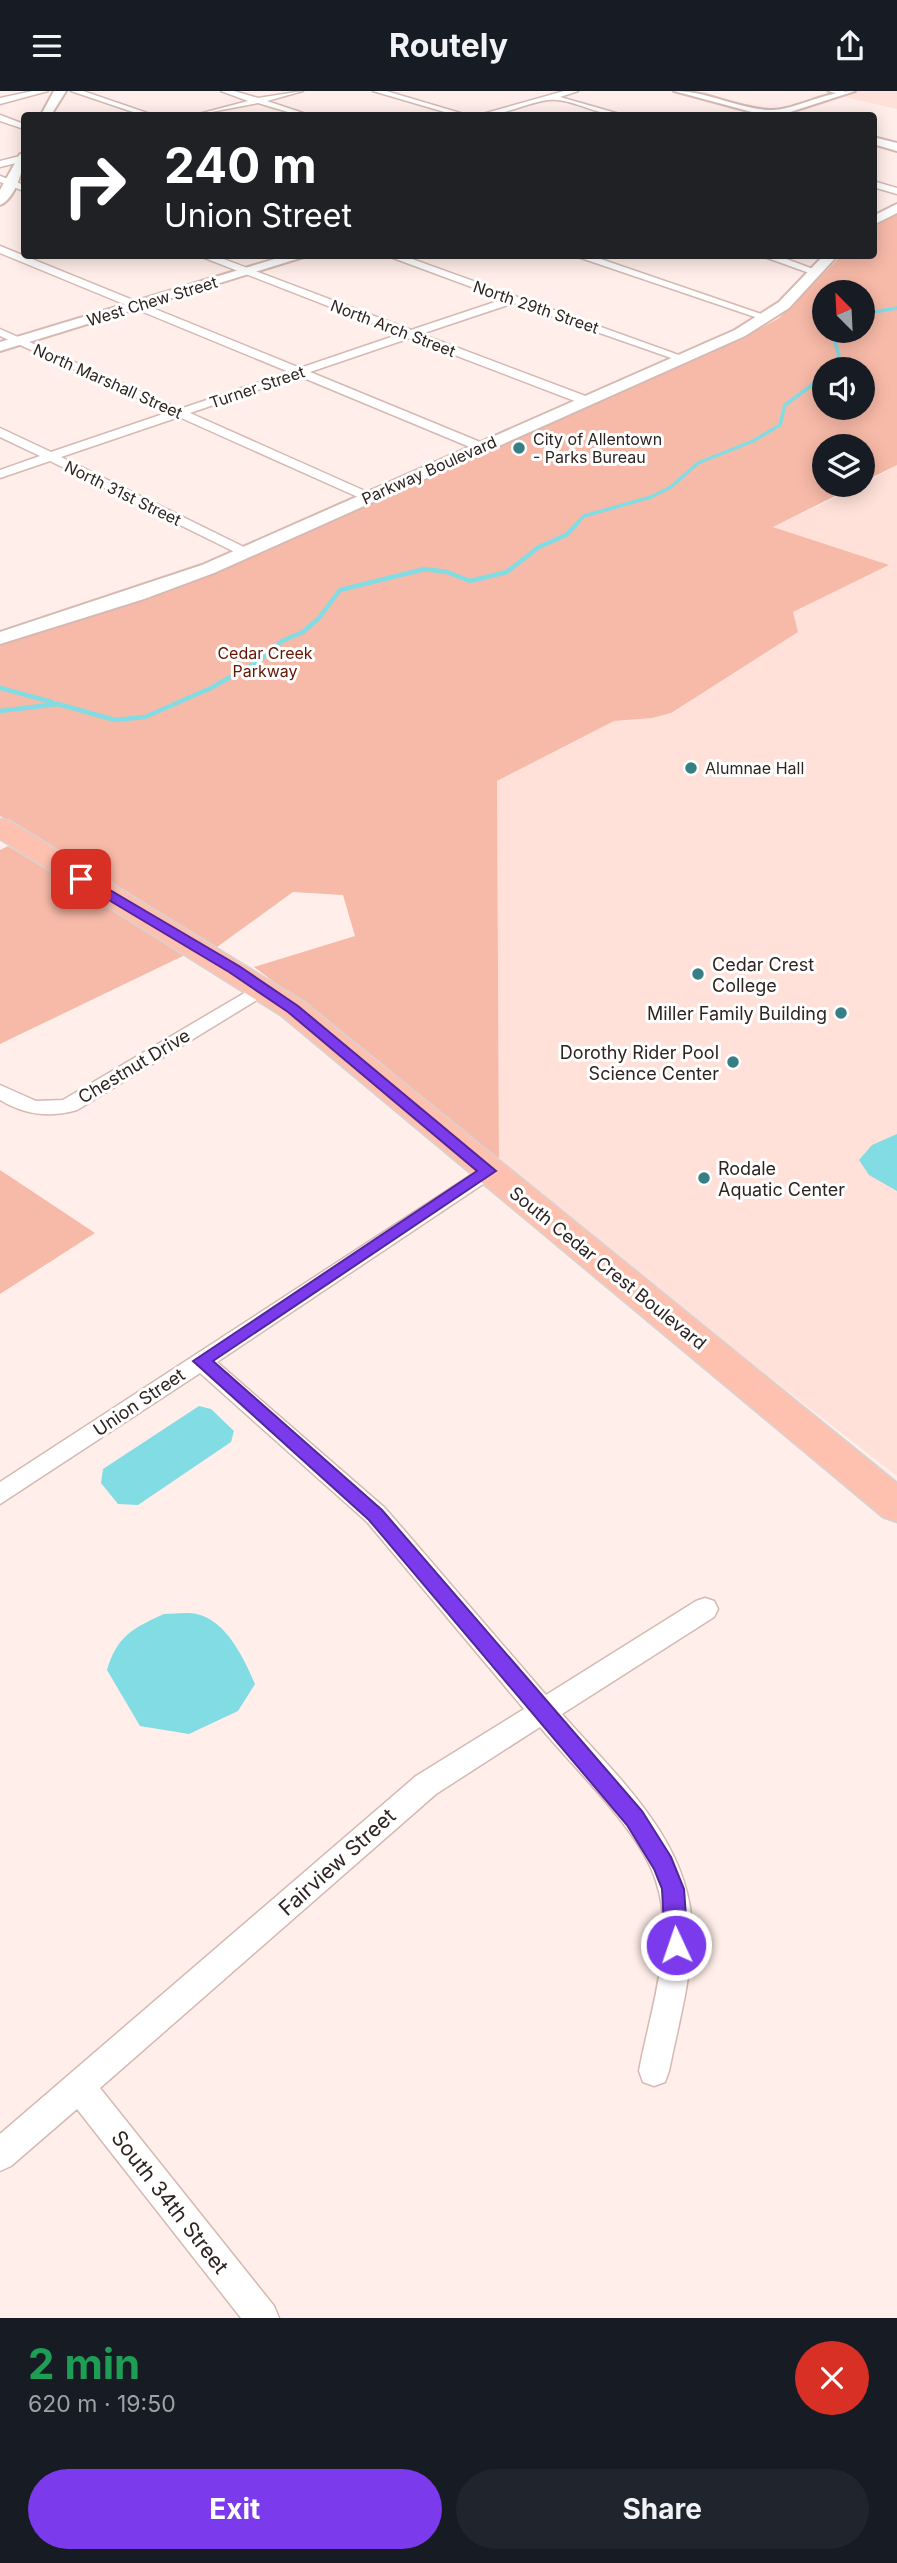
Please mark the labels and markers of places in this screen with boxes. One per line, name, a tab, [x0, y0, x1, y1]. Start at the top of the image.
place label: City of Allentown - Parks Bureau	[533, 429, 662, 467]
marker: City of Allentown - Parks Bureau	[511, 440, 527, 456]
place label: Alumnae Hall	[705, 758, 804, 778]
marker: Alumnae Hall	[683, 760, 699, 776]
pin	[51, 849, 111, 909]
place label: Cedar Crest College	[712, 954, 814, 996]
marker: Cedar Crest College	[690, 966, 706, 982]
place label: Miller Family Building	[647, 1003, 827, 1024]
marker: Miller Family Building	[833, 1005, 849, 1021]
place label: Dorothy Rider Pool Science Center	[560, 1042, 719, 1084]
marker: Dorothy Rider Pool Science Center	[725, 1054, 741, 1070]
place label: Rodale Aquatic Center	[718, 1158, 845, 1200]
marker: Rodale Aquatic Center	[696, 1170, 712, 1186]

